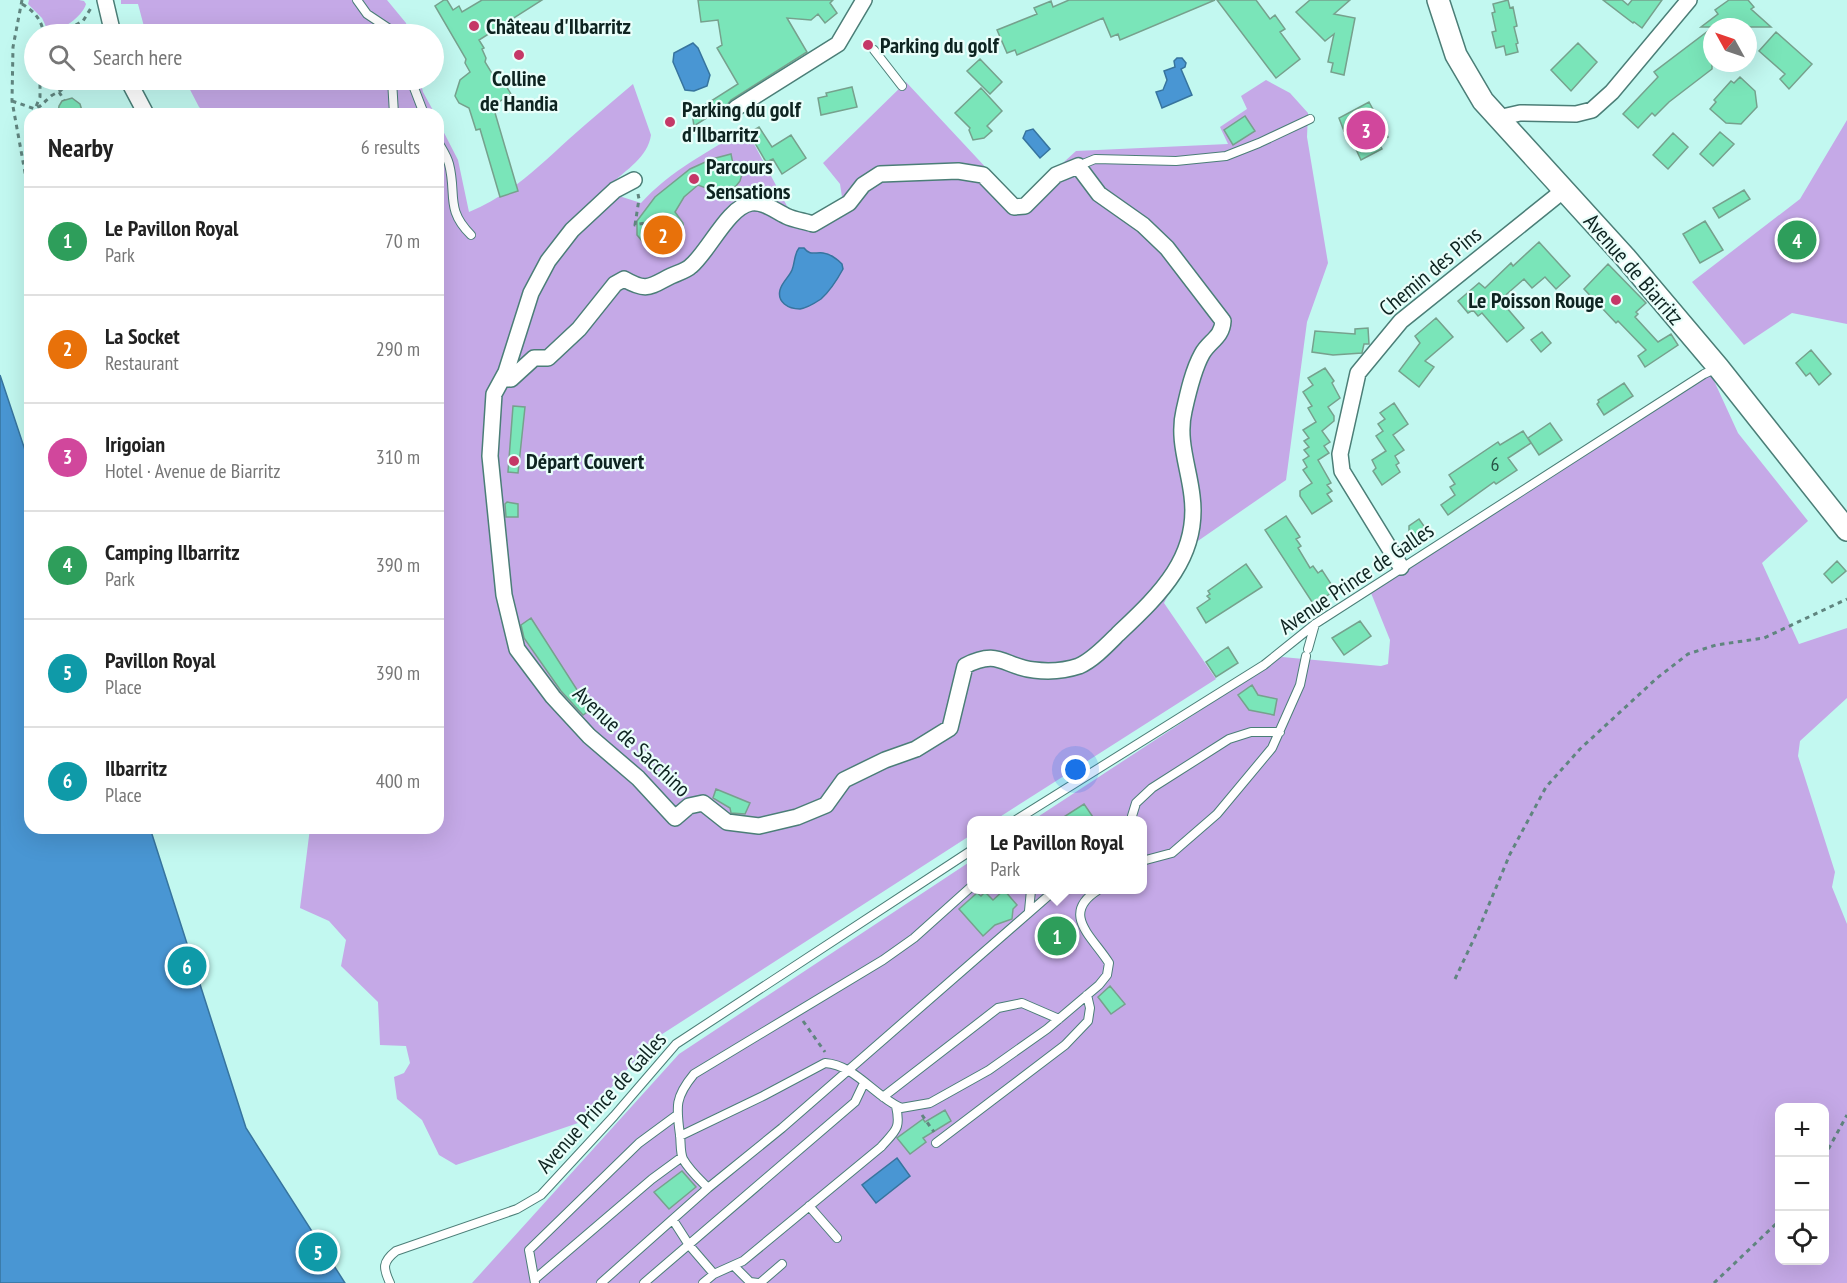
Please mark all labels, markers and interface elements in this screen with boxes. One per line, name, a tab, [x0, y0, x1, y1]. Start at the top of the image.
place label: Château d'Ilbarritz	[486, 12, 631, 40]
north arrow	[1703, 18, 1757, 72]
marker: Château d'Ilbarritz	[467, 19, 481, 33]
search box	[24, 24, 444, 90]
place label: Parking du golf	[880, 31, 1000, 59]
marker: Parking du golf	[861, 38, 875, 52]
icon: search	[45, 41, 78, 74]
text: Search here	[93, 43, 182, 71]
marker: Colline de Handia	[512, 48, 526, 62]
place label: Colline de Handia	[480, 64, 558, 117]
place label: Parking du golf d'Ilbarritz	[682, 95, 802, 148]
pin: 3	[1346, 108, 1386, 152]
marker: Parking du golf d'Ilbarritz	[663, 115, 677, 129]
text: Nearby	[48, 131, 113, 164]
text: 6 results	[361, 134, 420, 160]
place label: Parcours Sensations	[706, 152, 791, 205]
marker: Parcours Sensations	[687, 172, 701, 186]
street label: Avenue de Biarritz	[1578, 208, 1690, 330]
pin: 2	[644, 212, 682, 258]
text: Le Pavillon Royal	[105, 214, 238, 242]
pin: 4	[1778, 218, 1816, 262]
street label: Chemin des Pins	[1373, 220, 1487, 322]
text: 1	[63, 228, 72, 254]
text: 70 m	[385, 228, 420, 254]
text: Park	[105, 242, 135, 268]
place label: Le Poisson Rouge	[1468, 286, 1604, 314]
marker: Le Poisson Rouge	[1609, 293, 1623, 307]
text: La Socket	[105, 322, 180, 350]
text: 2	[63, 336, 72, 362]
text: 290 m	[376, 336, 420, 362]
text: Restaurant	[105, 350, 179, 376]
text: Irigoian	[105, 430, 165, 458]
text: 3	[63, 444, 72, 470]
text: 310 m	[376, 444, 420, 470]
place label: Départ Couvert	[526, 447, 645, 475]
house number: 6	[1491, 451, 1500, 477]
marker: Départ Couvert	[507, 454, 521, 468]
text: Hotel · Avenue de Biarritz	[105, 458, 281, 484]
street label: Avenue Prince de Galles	[1273, 516, 1439, 640]
text: Camping Ilbarritz	[105, 538, 240, 566]
text: 4	[63, 552, 72, 578]
text: 390 m	[376, 552, 420, 578]
text: Park	[105, 566, 135, 592]
text: Pavillon Royal	[105, 646, 216, 674]
text: 5	[63, 660, 72, 686]
text: 390 m	[376, 660, 420, 686]
text: Place	[105, 674, 142, 700]
street label: Avenue de Sacchino	[567, 679, 697, 803]
text: Ilbarritz	[105, 754, 167, 782]
your location	[1061, 755, 1090, 784]
text: 6	[63, 768, 72, 794]
text: 400 m	[376, 768, 420, 794]
text: Place	[105, 782, 142, 808]
popup	[967, 816, 1147, 894]
text: Le Pavillon Royal	[990, 828, 1124, 856]
text: Park	[990, 856, 1020, 882]
pin: 1	[1038, 914, 1076, 958]
pin: 6	[168, 944, 207, 988]
street label: Avenue Prince de Galles	[530, 1025, 672, 1179]
map controls	[1775, 1103, 1829, 1265]
button: +	[1775, 1103, 1829, 1157]
button: −	[1775, 1157, 1829, 1211]
button: locate	[1775, 1211, 1829, 1265]
pin: 5	[298, 1230, 338, 1274]

